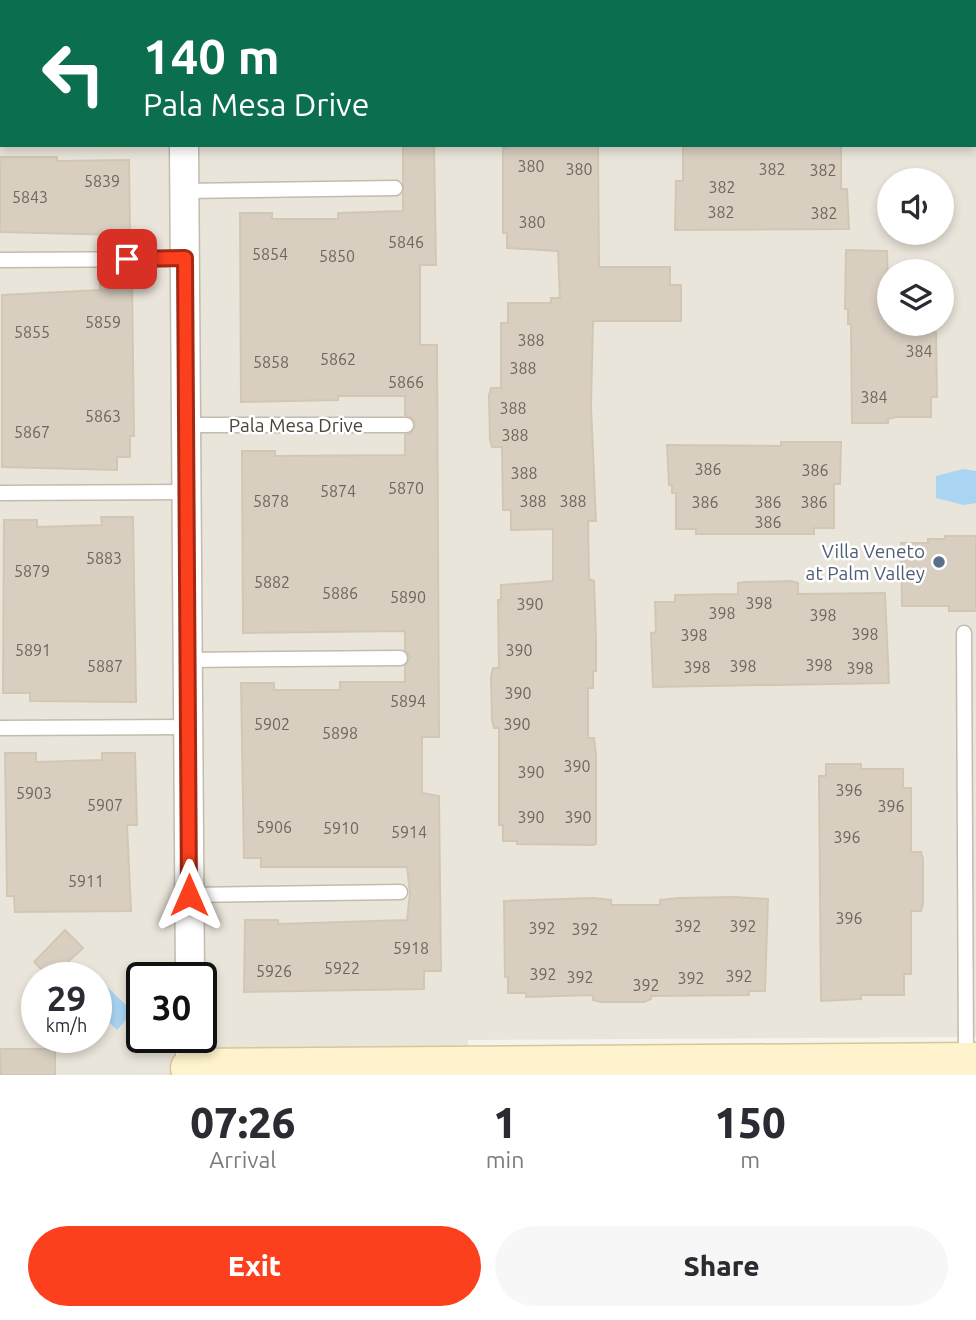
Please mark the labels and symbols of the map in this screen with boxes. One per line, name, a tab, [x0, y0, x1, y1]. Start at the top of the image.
house number: 380	[517, 157, 545, 175]
house number: 380	[565, 160, 593, 178]
house number: 382	[758, 160, 786, 178]
house number: 382	[809, 161, 837, 179]
house number: 5839	[84, 172, 120, 190]
house number: 382	[708, 178, 736, 196]
house number: 5843	[12, 188, 48, 206]
house number: 382	[707, 203, 735, 221]
house number: 382	[810, 204, 838, 222]
house number: 380	[518, 213, 546, 231]
pin	[97, 229, 157, 289]
house number: 5846	[388, 233, 424, 251]
house number: 5854	[252, 245, 288, 263]
house number: 5850	[319, 247, 355, 265]
house number: 5859	[85, 313, 121, 331]
house number: 5855	[14, 323, 50, 341]
house number: 388	[517, 331, 545, 349]
house number: 384	[905, 342, 933, 360]
house number: 5862	[320, 350, 356, 368]
house number: 5858	[253, 353, 289, 371]
house number: 388	[509, 359, 537, 377]
house number: 5866	[388, 373, 424, 391]
house number: 384	[860, 388, 888, 406]
house number: 388	[499, 399, 527, 417]
house number: 5863	[85, 407, 121, 425]
street label: Pala Mesa Drive	[229, 414, 363, 436]
house number: 5867	[14, 423, 50, 441]
house number: 388	[501, 426, 529, 444]
house number: 386	[694, 460, 722, 478]
house number: 386	[801, 461, 829, 479]
house number: 388	[510, 464, 538, 482]
house number: 5870	[388, 479, 424, 497]
house number: 5874	[320, 482, 356, 500]
house number: 5878	[253, 492, 289, 510]
house number: 388	[519, 492, 547, 510]
house number: 388	[559, 492, 587, 510]
house number: 386	[691, 493, 719, 511]
house number: 386	[754, 493, 782, 511]
house number: 386	[800, 493, 828, 511]
house number: 386	[754, 513, 782, 531]
place label: Villa Veneto at Palm Valley	[806, 540, 925, 584]
house number: 5883	[86, 549, 122, 567]
marker: Villa Veneto at Palm Valley	[931, 554, 947, 570]
house number: 5879	[14, 562, 50, 580]
house number: 5882	[254, 573, 290, 591]
house number: 5886	[322, 584, 358, 602]
house number: 5890	[390, 588, 426, 606]
house number: 398	[745, 594, 773, 612]
house number: 390	[516, 595, 544, 613]
house number: 398	[708, 604, 736, 622]
house number: 398	[809, 606, 837, 624]
house number: 398	[851, 625, 879, 643]
house number: 398	[680, 626, 708, 644]
house number: 5891	[15, 641, 51, 659]
house number: 390	[505, 641, 533, 659]
house number: 398	[805, 656, 833, 674]
house number: 5887	[87, 657, 123, 675]
house number: 398	[729, 657, 757, 675]
house number: 398	[683, 658, 711, 676]
house number: 398	[846, 659, 874, 677]
house number: 390	[504, 684, 532, 702]
house number: 5894	[390, 692, 426, 710]
house number: 5902	[254, 715, 290, 733]
house number: 390	[503, 715, 531, 733]
house number: 5898	[322, 724, 358, 742]
house number: 390	[563, 757, 591, 775]
house number: 390	[517, 763, 545, 781]
house number: 396	[835, 781, 863, 799]
house number: 5903	[16, 784, 52, 802]
house number: 5907	[87, 796, 123, 814]
house number: 396	[877, 797, 905, 815]
house number: 390	[517, 808, 545, 826]
house number: 390	[564, 808, 592, 826]
house number: 5906	[256, 818, 292, 836]
house number: 5910	[323, 819, 359, 837]
house number: 5914	[391, 823, 427, 841]
house number: 396	[833, 828, 861, 846]
position arrow	[152, 858, 226, 932]
house number: 5911	[68, 872, 104, 890]
house number: 396	[835, 909, 863, 927]
house number: 392	[674, 917, 702, 935]
house number: 392	[729, 917, 757, 935]
house number: 392	[528, 919, 556, 937]
house number: 392	[571, 920, 599, 938]
house number: 5918	[393, 939, 429, 957]
house number: 5922	[324, 959, 360, 977]
speed limit sign: 30	[126, 962, 217, 1053]
house number: 5926	[256, 962, 292, 980]
house number: 392	[529, 965, 557, 983]
house number: 392	[725, 967, 753, 985]
house number: 392	[566, 968, 594, 986]
house number: 392	[677, 969, 705, 987]
house number: 392	[632, 976, 660, 994]

